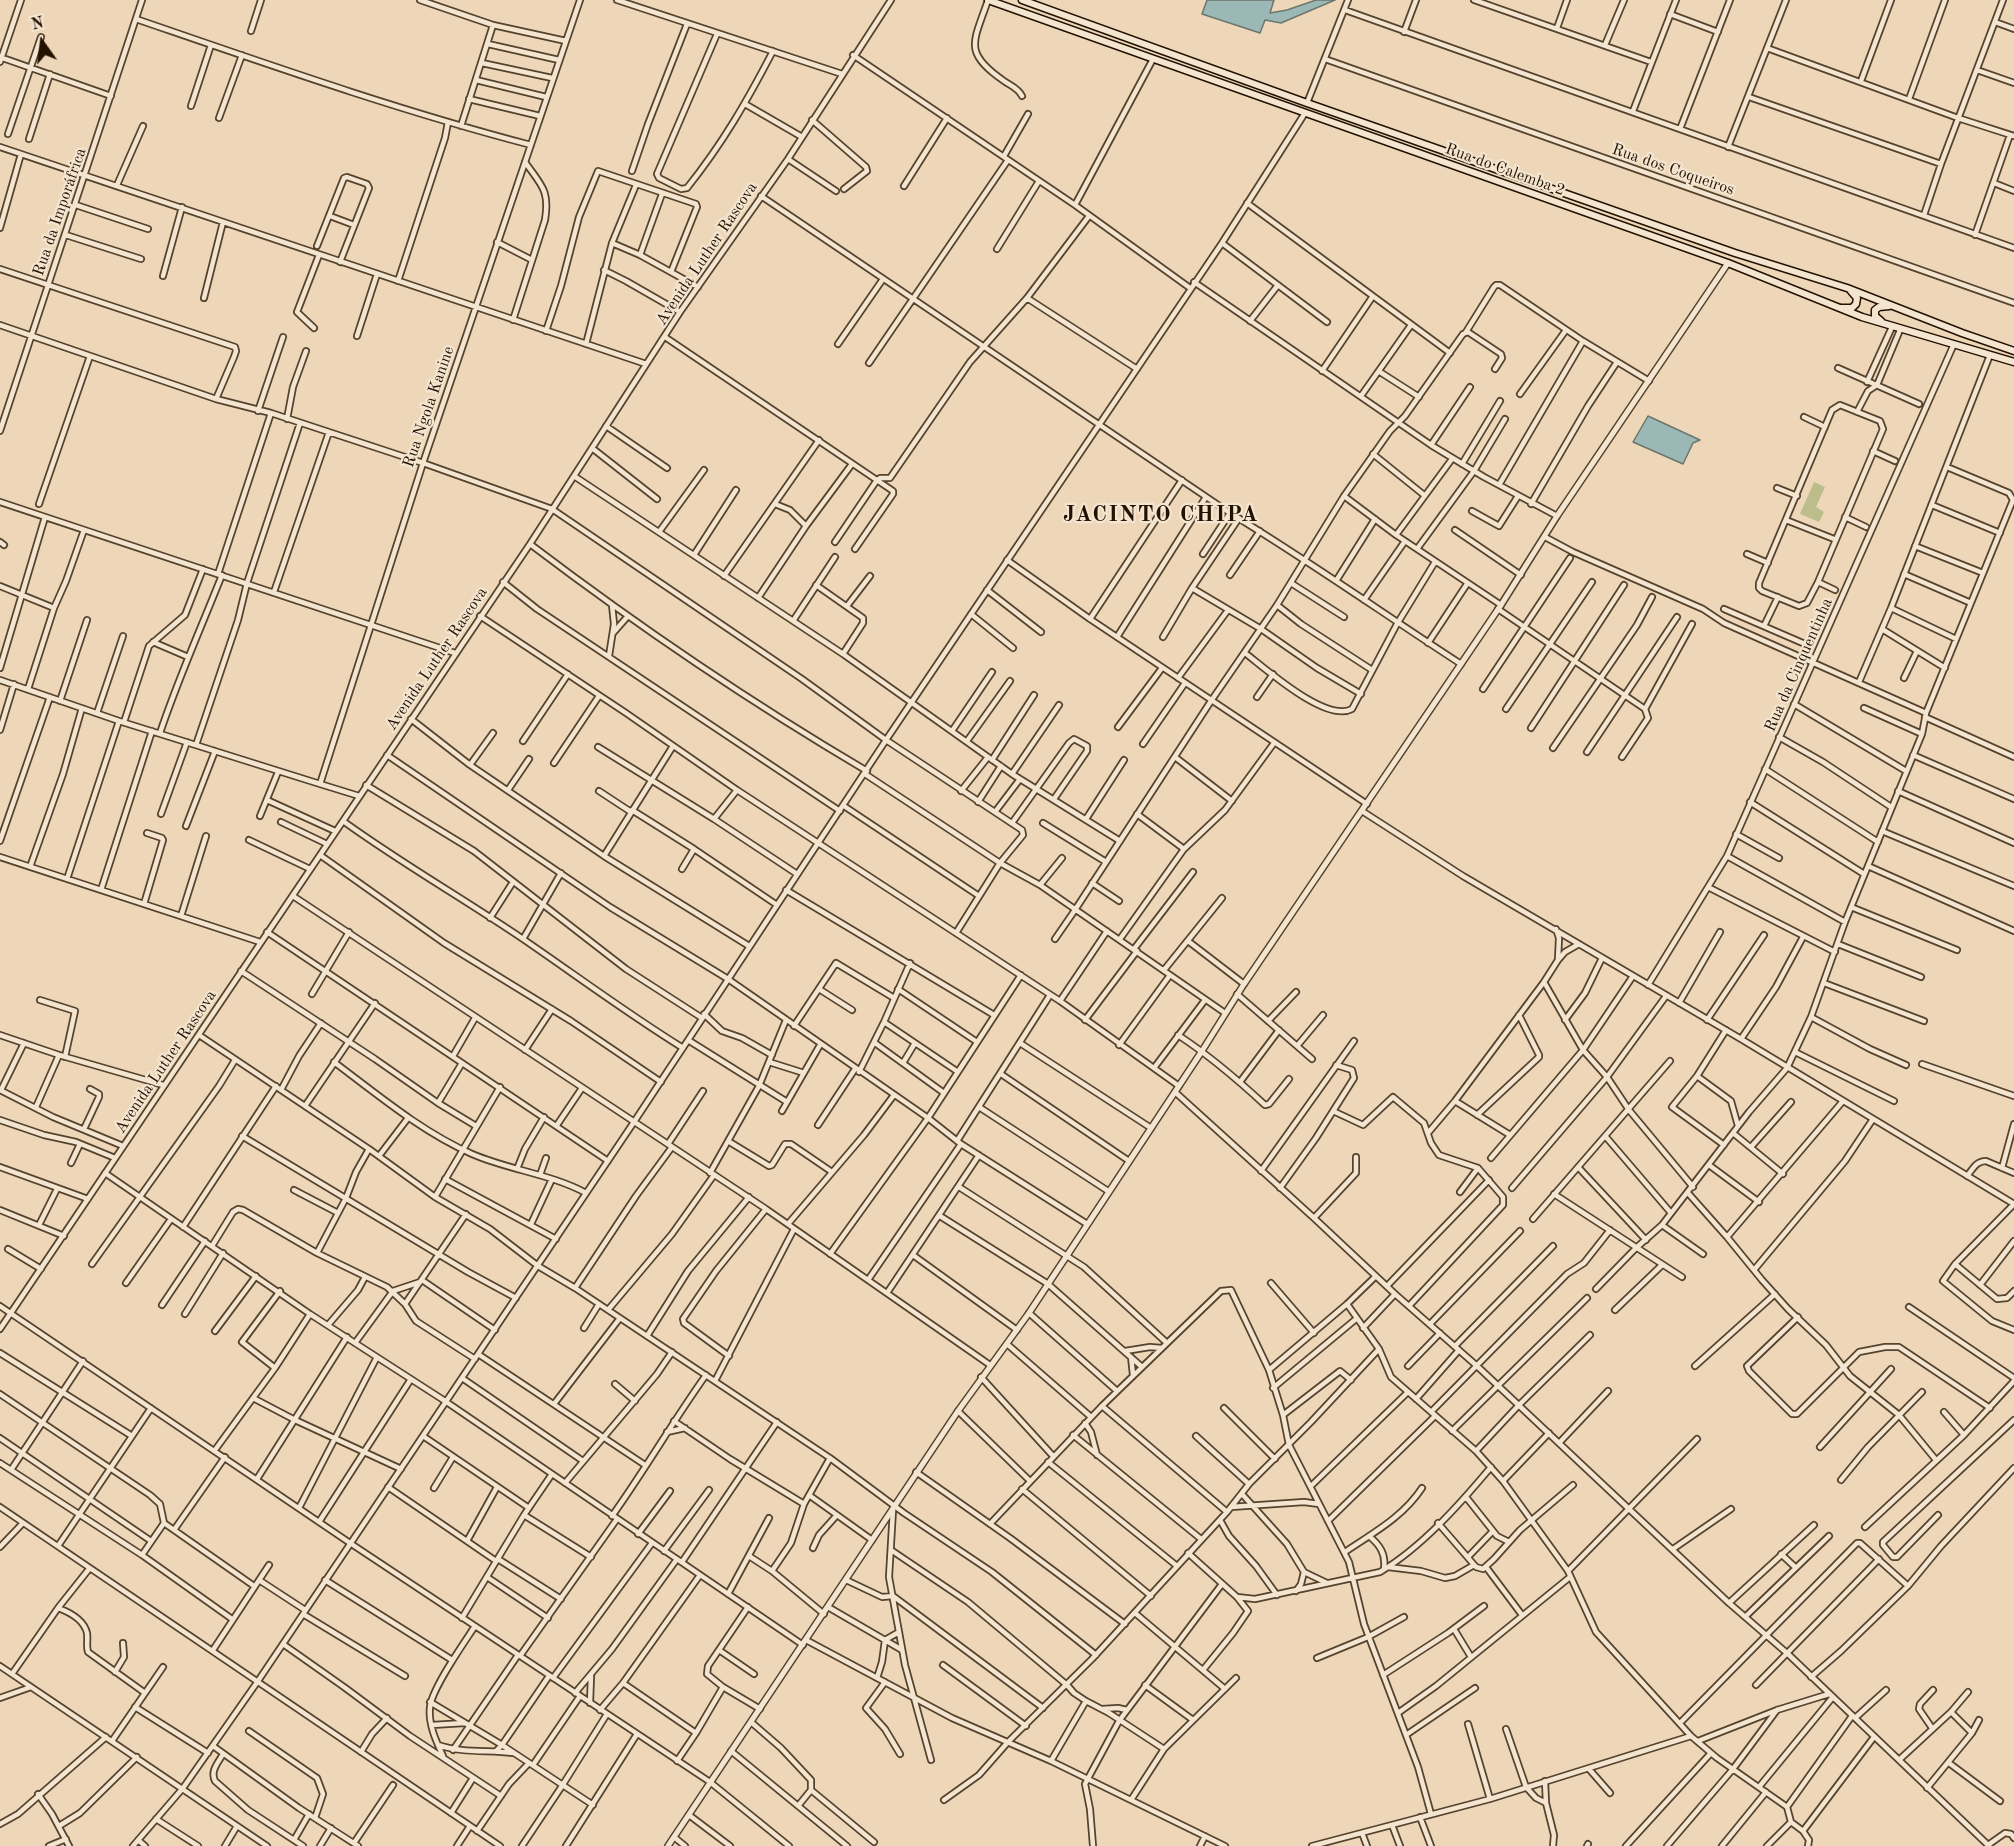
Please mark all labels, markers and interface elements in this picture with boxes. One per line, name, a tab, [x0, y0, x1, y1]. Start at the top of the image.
north arrow	[12, 12, 72, 72]
text: N	[30, 15, 46, 34]
street label: Rua do Calemba 2	[1443, 139, 1567, 201]
street label: Rua dos Coqueiros	[1609, 140, 1737, 200]
street label: Rua da Imporáfrica	[29, 146, 91, 278]
street label: Avenida Luther Rascova	[652, 179, 762, 329]
street label: Rua Ngola Kanine	[399, 344, 459, 470]
district label: JACINTO CHIPA	[1063, 502, 1259, 528]
street label: Avenida Luther Rascova	[382, 584, 492, 734]
street label: Rua da Cinquentinha	[1761, 595, 1837, 735]
street label: Avenida Luther Rascova	[111, 987, 221, 1137]

